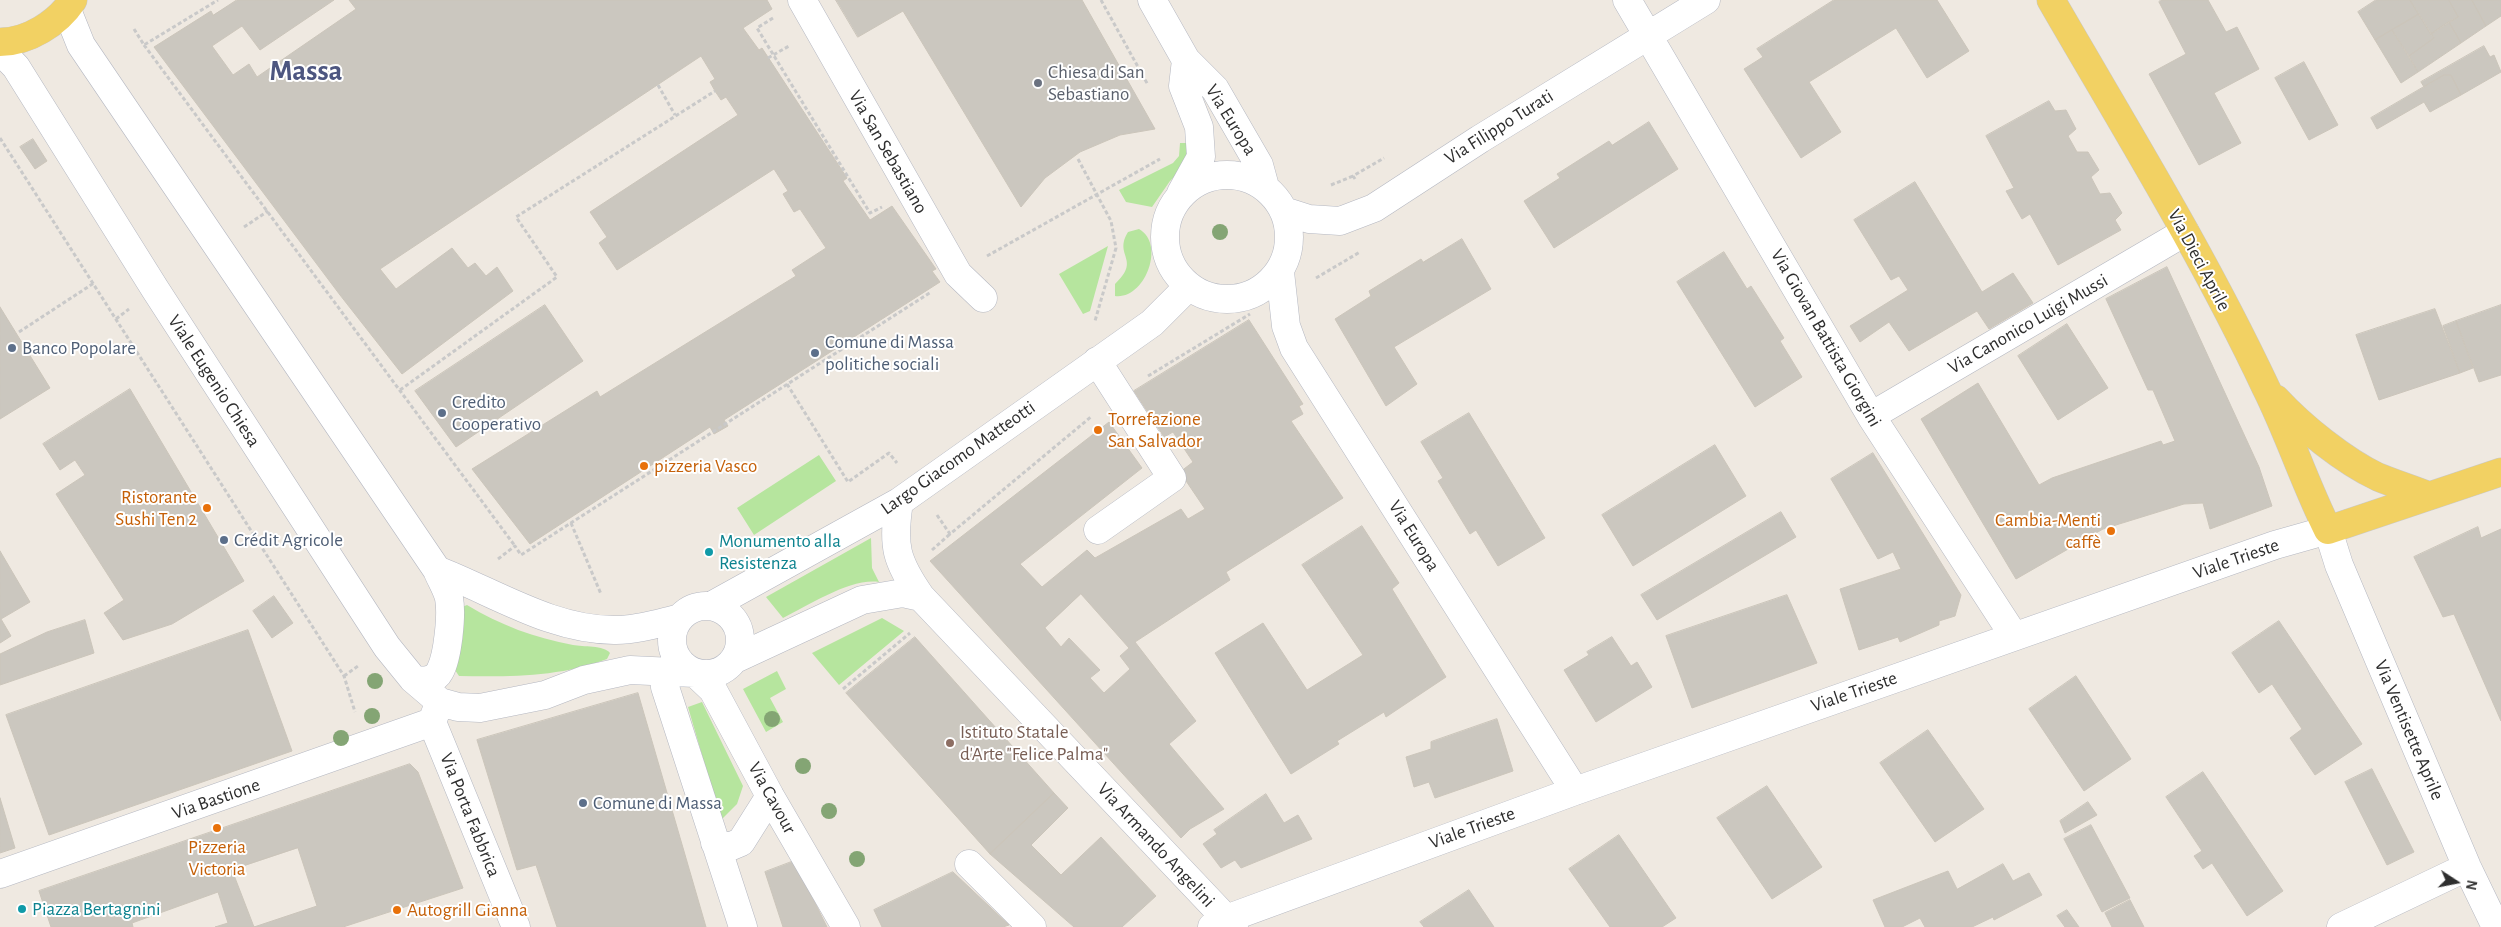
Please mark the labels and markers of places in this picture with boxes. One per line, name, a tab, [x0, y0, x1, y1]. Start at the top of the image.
place label: Chiesa di San Sebastiano	[1048, 61, 1145, 105]
marker: Chiesa di San Sebastiano	[1032, 77, 1044, 89]
place label: Comune di Massa politiche sociali	[825, 331, 954, 375]
place label: Banco Popolare	[22, 337, 136, 359]
marker: Banco Popolare	[6, 342, 18, 354]
marker: Comune di Massa politiche sociali	[809, 347, 821, 359]
place label: Credito Cooperativo	[452, 391, 541, 435]
marker: Credito Cooperativo	[436, 407, 448, 419]
place label: Torrefazione San Salvador	[1108, 408, 1202, 452]
marker: Torrefazione San Salvador	[1092, 424, 1104, 436]
place label: pizzeria Vasco	[654, 455, 757, 477]
marker: pizzeria Vasco	[638, 460, 650, 472]
place label: Ristorante Sushi Ten 2	[115, 486, 197, 530]
marker: Ristorante Sushi Ten 2	[201, 502, 213, 514]
place label: Cambia-Menti caffè	[1995, 509, 2101, 553]
marker: Cambia-Menti caffè	[2105, 525, 2117, 537]
place label: Crédit Agricole	[234, 529, 343, 551]
place label: Monumento alla Resistenza	[719, 530, 841, 574]
marker: Crédit Agricole	[218, 534, 230, 546]
marker: Monumento alla Resistenza	[703, 546, 715, 558]
place label: Istituto Statale d'Arte "Felice Palma"	[960, 721, 1108, 765]
marker: Istituto Statale d'Arte "Felice Palma"	[944, 737, 956, 749]
place label: Comune di Massa	[593, 792, 722, 814]
marker: Comune di Massa	[577, 797, 589, 809]
marker: Pizzeria Victoria	[211, 822, 223, 834]
place label: Pizzeria Victoria	[188, 836, 246, 880]
place label: Piazza Bertagnini	[32, 898, 161, 920]
place label: Autogrill Gianna	[407, 899, 528, 921]
marker: Piazza Bertagnini	[16, 903, 28, 915]
marker: Autogrill Gianna	[391, 904, 403, 916]

